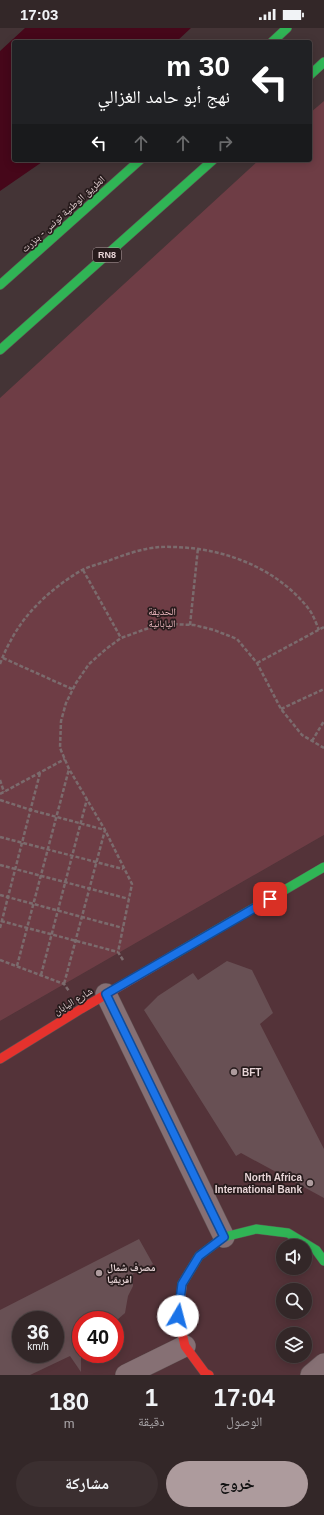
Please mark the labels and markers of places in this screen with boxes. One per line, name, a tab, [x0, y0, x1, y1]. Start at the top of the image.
pin	[253, 882, 287, 916]
marker: BFT	[229, 1067, 239, 1077]
place label: BFT	[242, 1067, 261, 1078]
place label: North Africa International Bank	[215, 1172, 302, 1195]
marker: North Africa International Bank	[305, 1178, 315, 1188]
place label: مصرف شمال افريقيا	[107, 1262, 156, 1286]
marker: مصرف شمال افريقيا	[94, 1268, 104, 1278]

